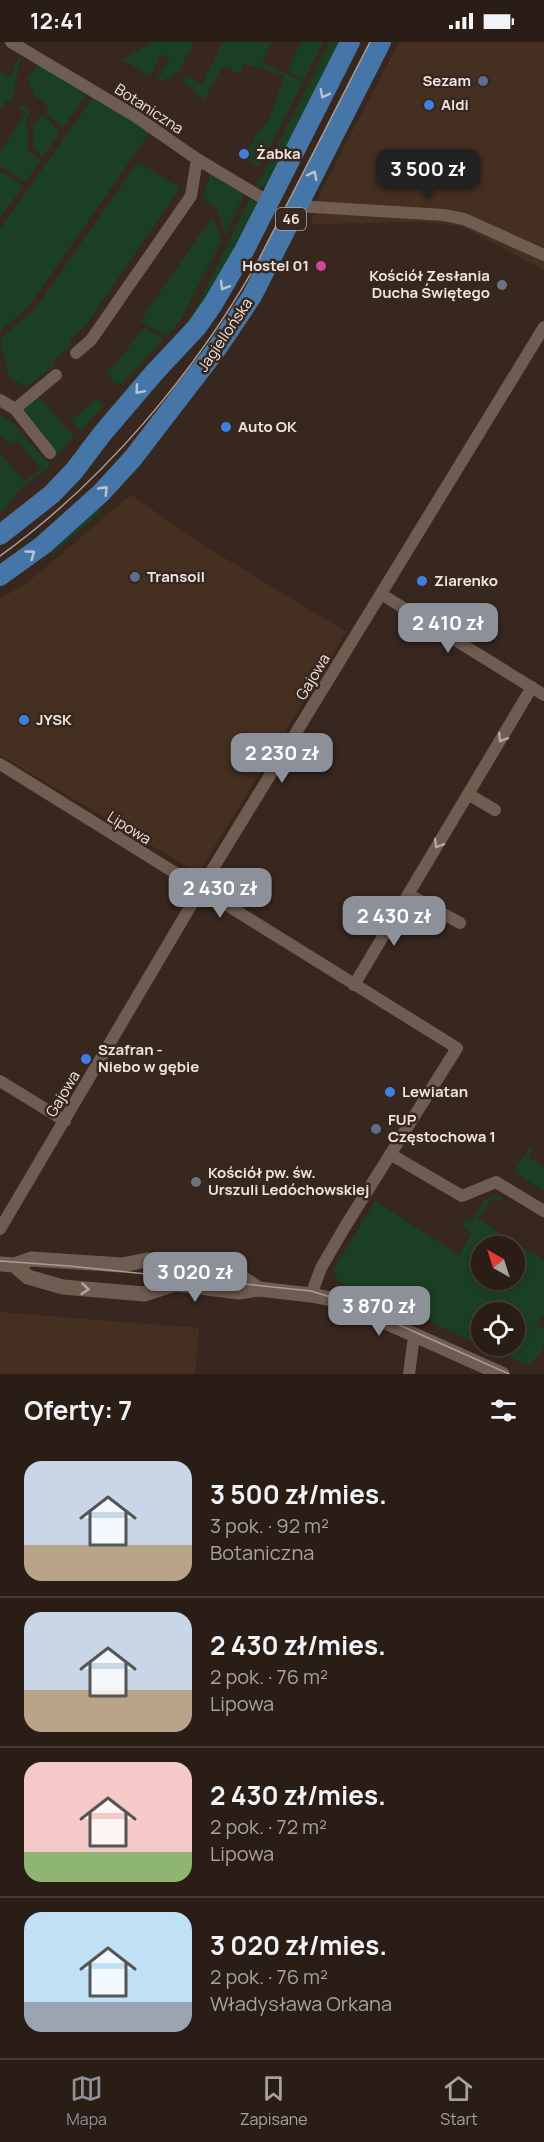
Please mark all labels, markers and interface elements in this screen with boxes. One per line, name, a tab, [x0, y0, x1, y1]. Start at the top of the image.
text: 12:41	[30, 6, 83, 36]
place label: Sezam	[422, 70, 471, 91]
marker: Sezam	[476, 74, 490, 88]
street label: Botaniczna	[111, 78, 188, 139]
one-way arrow	[319, 88, 331, 99]
place label: Aldi	[441, 94, 469, 115]
marker: Aldi	[422, 98, 436, 112]
place label: Żabka	[256, 143, 301, 164]
marker: Żabka	[237, 147, 251, 161]
pin: 3 500 zł	[366, 149, 490, 200]
text: 3 500 zł	[390, 155, 466, 182]
one-way arrow	[306, 171, 317, 181]
road number: 46	[276, 208, 306, 230]
place label: Hostel 01	[242, 255, 309, 276]
marker: Hostel 01	[314, 259, 328, 273]
place label: Kościół Zesłania Ducha Świętego	[369, 265, 490, 303]
marker: Kościół Zesłania Ducha Świętego	[495, 278, 509, 292]
one-way arrow	[220, 280, 231, 290]
street label: Jagiellońska	[192, 294, 257, 376]
one-way arrow	[135, 383, 146, 394]
place label: Auto OK	[238, 416, 297, 437]
marker: Auto OK	[219, 420, 233, 434]
one-way arrow	[96, 487, 107, 498]
one-way arrow	[25, 550, 36, 561]
place label: Transoil	[147, 566, 205, 587]
marker: Transoil	[128, 570, 142, 584]
place label: Ziarenko	[434, 570, 498, 591]
marker: Ziarenko	[415, 574, 429, 588]
pin: 2 410 zł	[386, 603, 510, 654]
text: 2 410 zł	[412, 609, 484, 636]
street label: Gajowa	[291, 650, 335, 704]
place label: JYSK	[36, 709, 72, 730]
marker: JYSK	[17, 713, 31, 727]
one-way arrow	[497, 732, 509, 742]
pin: 2 230 zł	[220, 733, 344, 784]
text: 2 230 zł	[245, 739, 319, 766]
street label: Lipowa	[103, 806, 155, 849]
one-way arrow	[434, 838, 446, 848]
pin: 2 430 zł	[158, 868, 282, 919]
text: 2 430 zł	[183, 874, 257, 901]
pin: 2 430 zł	[332, 896, 456, 947]
text: 2 430 zł	[357, 902, 431, 929]
place label: Szafran - Niebo w gębie	[98, 1039, 199, 1077]
marker: Szafran - Niebo w gębie	[79, 1052, 93, 1066]
street label: Gajowa	[41, 1067, 85, 1121]
place label: Lewiatan	[402, 1081, 468, 1102]
marker: Lewiatan	[383, 1085, 397, 1099]
place label: FUP Częstochowa 1	[388, 1109, 496, 1147]
marker: FUP Częstochowa 1	[369, 1122, 383, 1136]
place label: Kościół pw. św. Urszuli Ledóchowskiej	[208, 1162, 369, 1200]
marker: Kościół pw. św. Urszuli Ledóchowskiej	[189, 1175, 203, 1189]
north arrow	[471, 1236, 525, 1290]
map controls	[471, 1236, 525, 1356]
pin: 3 020 zł	[133, 1252, 257, 1303]
text: 3 020 zł	[157, 1258, 233, 1285]
one-way arrow	[81, 1282, 90, 1295]
pin: 3 870 zł	[317, 1286, 441, 1337]
text: 3 870 zł	[342, 1292, 416, 1319]
button: locate	[471, 1302, 525, 1356]
text: Oferty: 7	[24, 1392, 132, 1428]
icon: filters	[487, 1394, 520, 1427]
text: 3 500 zł/mies.	[210, 1476, 387, 1512]
icon: home	[72, 1485, 144, 1557]
text: 3 pok. · 92 m²	[210, 1512, 329, 1539]
text: Botaniczna	[210, 1539, 314, 1566]
text: 2 430 zł/mies.	[210, 1627, 386, 1663]
icon: home	[72, 1636, 144, 1708]
text: 2 pok. · 76 m²	[210, 1663, 328, 1690]
text: Lipowa	[210, 1690, 274, 1717]
text: 2 430 zł/mies.	[210, 1777, 386, 1813]
icon: home	[72, 1786, 144, 1858]
text: 2 pok. · 72 m²	[210, 1813, 327, 1840]
text: Lipowa	[210, 1840, 274, 1867]
text: 3 020 zł/mies.	[210, 1927, 387, 1963]
icon: home	[72, 1936, 144, 2008]
text: 2 pok. · 76 m²	[210, 1963, 328, 1990]
text: Władysława Orkana	[210, 1990, 392, 2017]
tab: Mapa	[66, 2072, 107, 2130]
tab: Zapisane	[240, 2072, 308, 2130]
tab: Start	[440, 2072, 478, 2130]

